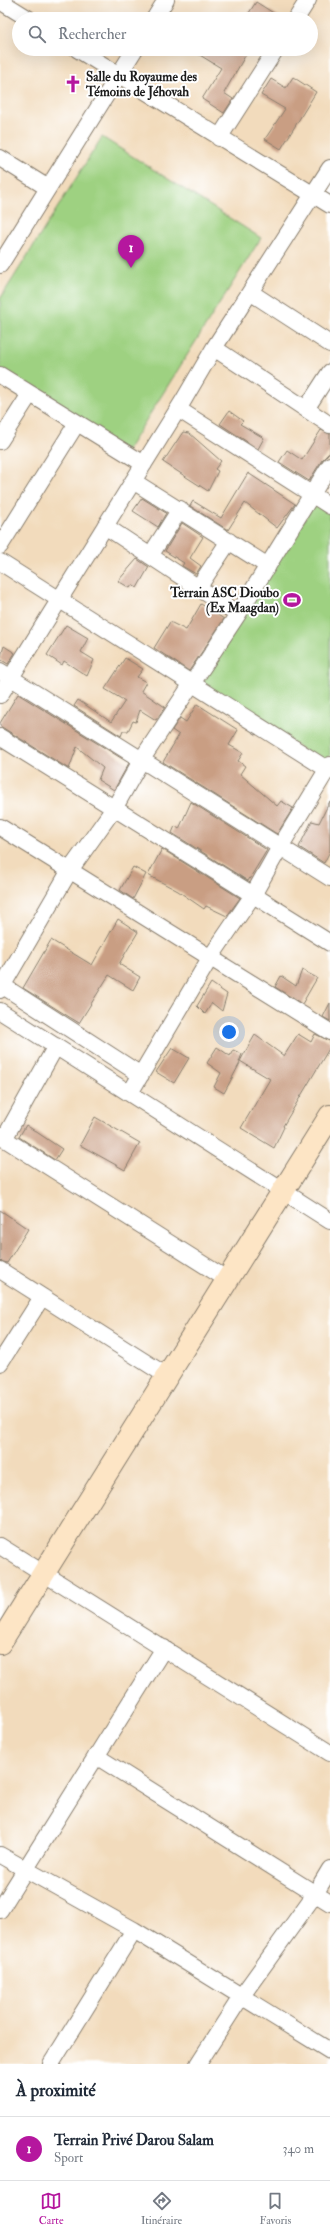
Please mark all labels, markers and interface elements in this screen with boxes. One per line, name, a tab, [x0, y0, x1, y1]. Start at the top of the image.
search box	[12, 12, 318, 56]
icon: search	[26, 23, 48, 45]
text: Rechercher	[58, 25, 126, 44]
place label: Salle du Royaume des Témoins de Jéhovah	[85, 69, 197, 101]
church icon: Salle du Royaume des Témoins de Jéhovah	[63, 74, 83, 94]
pin: 1	[118, 235, 144, 268]
place label: Terrain ASC Dioubo (Ex Maagdan)	[169, 585, 280, 617]
sports icon: Terrain ASC Dioubo (Ex Maagdan)	[282, 590, 302, 610]
your location	[219, 1022, 239, 1042]
text: À proximité	[16, 2080, 96, 2101]
text: Terrain Privé Darou Salam	[54, 2131, 214, 2150]
text: 1	[27, 2141, 31, 2157]
text: 340 m	[283, 2141, 314, 2157]
text: Sport	[54, 2150, 83, 2166]
tab: Carte	[39, 2190, 64, 2227]
tab: Itinéraire	[141, 2190, 182, 2227]
tab: Favoris	[260, 2190, 291, 2227]

